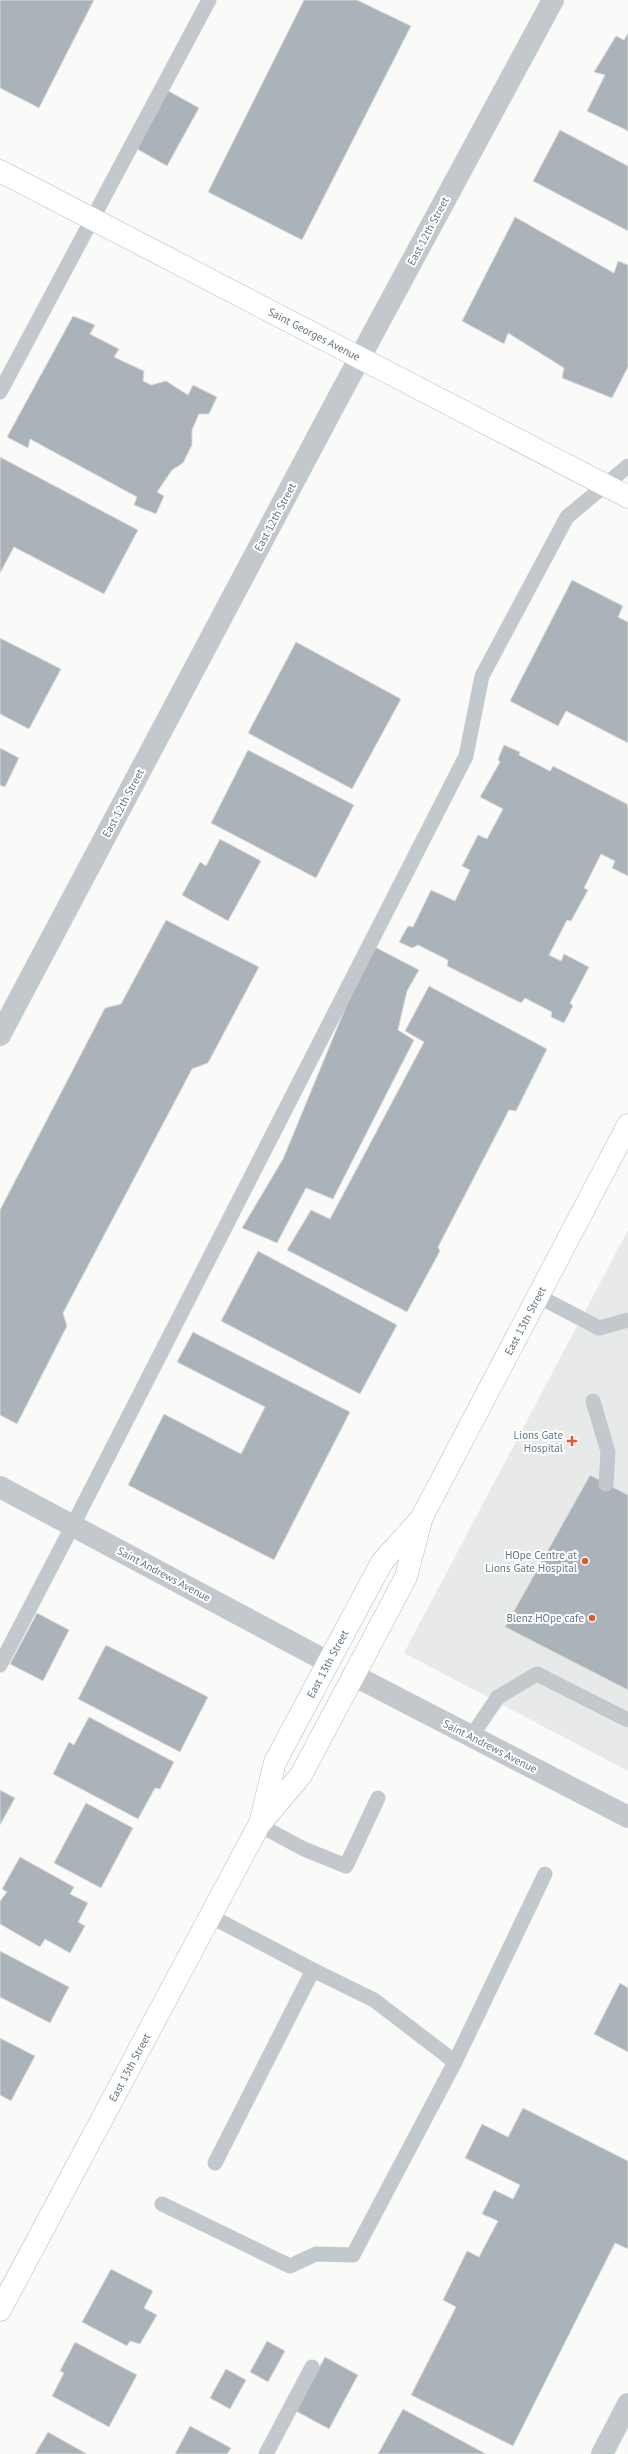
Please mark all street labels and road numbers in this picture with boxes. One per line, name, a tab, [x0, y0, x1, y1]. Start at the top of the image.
street label: East 12th Street	[404, 194, 452, 268]
street label: Saint Georges Avenue	[266, 304, 363, 364]
street label: East 12th Street	[251, 480, 299, 554]
street label: East 12th Street	[99, 766, 147, 840]
street label: East 13th Street	[501, 1284, 549, 1357]
street label: Saint Andrews Avenue	[115, 1543, 213, 1605]
street label: East 13th Street	[304, 1627, 352, 1700]
street label: Saint Andrews Avenue	[441, 1716, 540, 1776]
street label: East 13th Street	[106, 2031, 154, 2104]

